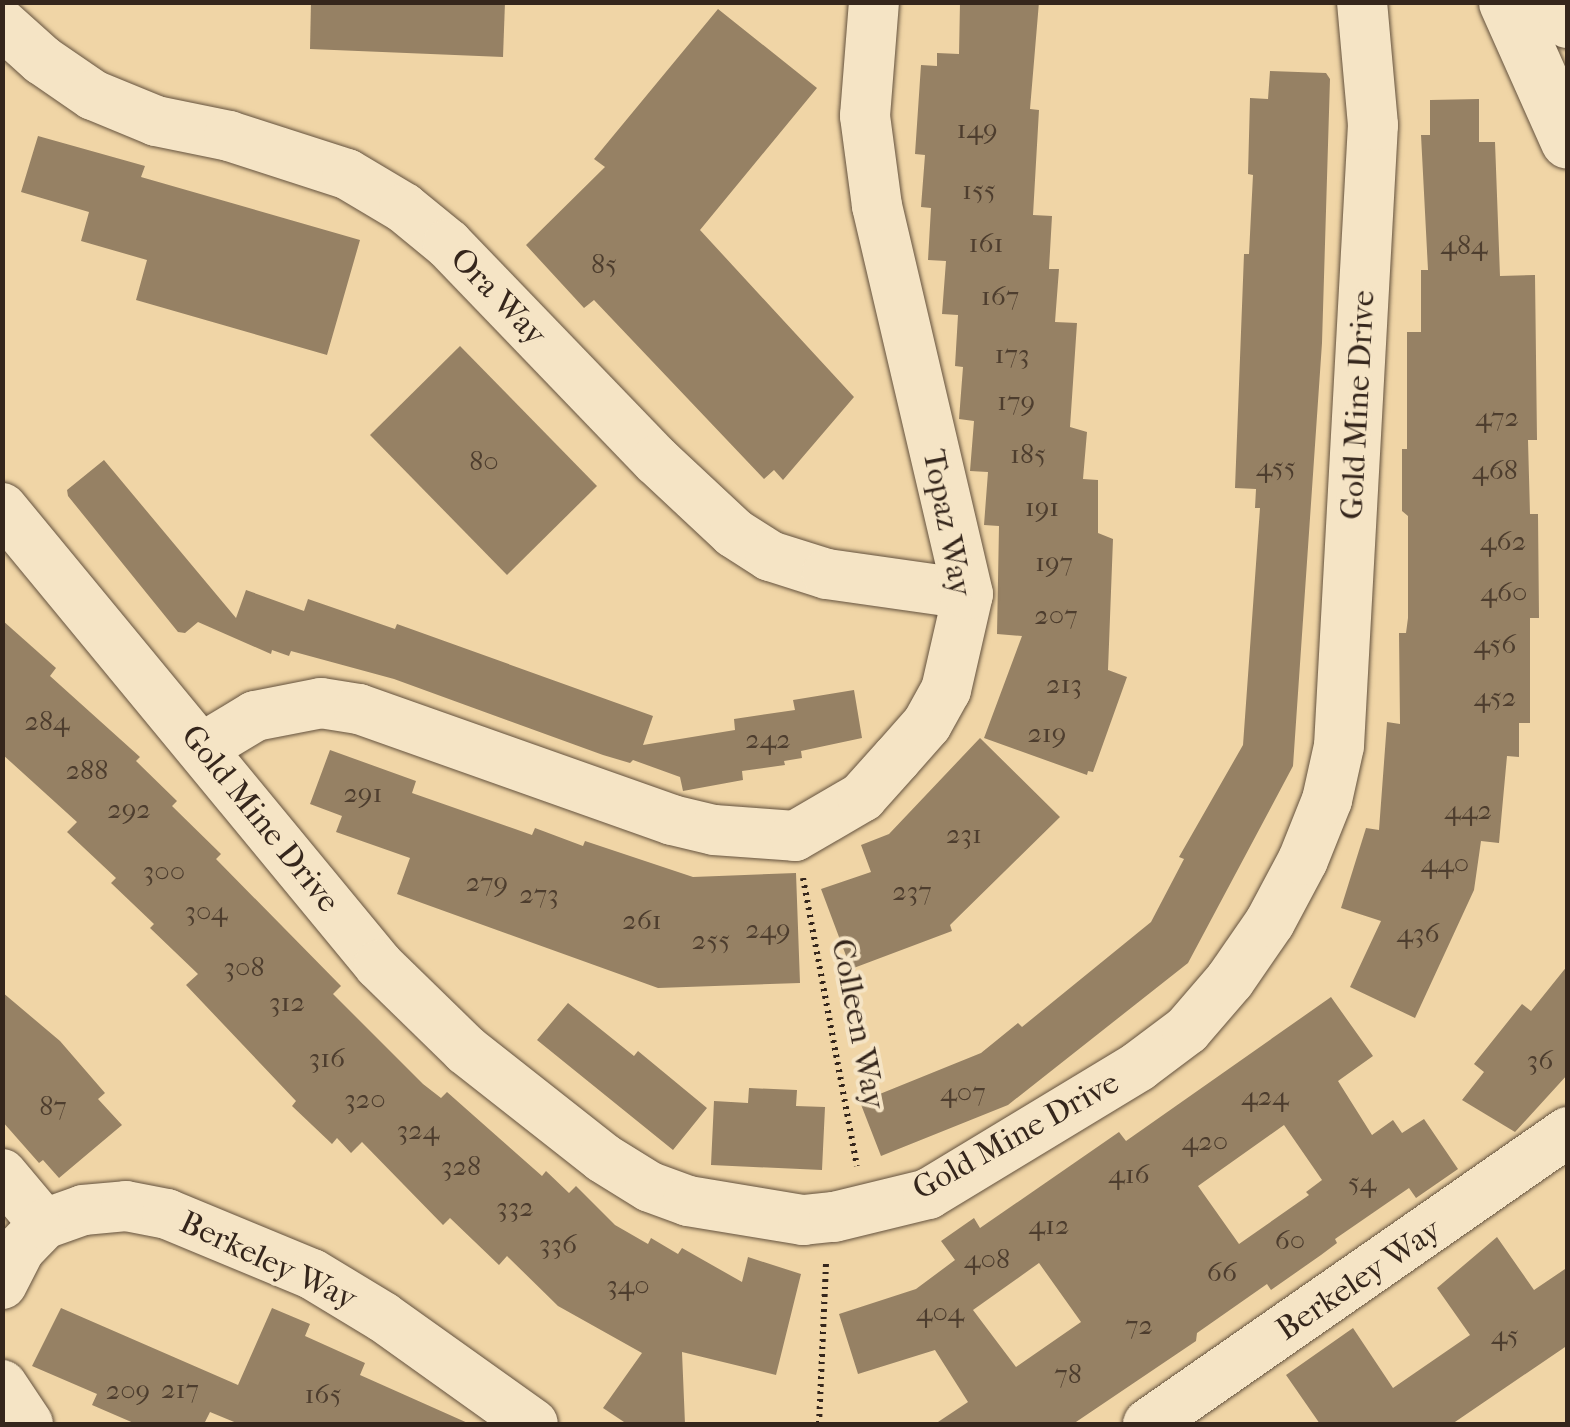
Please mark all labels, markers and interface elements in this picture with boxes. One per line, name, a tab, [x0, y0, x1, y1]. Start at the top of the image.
house number: 149	[956, 112, 998, 146]
house number: 155	[962, 173, 996, 207]
house number: 161	[969, 226, 1003, 260]
house number: 484	[1441, 228, 1487, 262]
street label: Ora Way	[442, 240, 554, 354]
house number: 85	[591, 247, 617, 281]
house number: 167	[981, 279, 1019, 313]
street label: Gold Mine Drive	[1333, 289, 1383, 521]
house number: 173	[995, 337, 1029, 371]
house number: 179	[997, 384, 1035, 418]
house number: 472	[1475, 400, 1519, 434]
house number: 185	[1010, 437, 1046, 471]
house number: 80	[469, 444, 499, 478]
street label: Topaz Way	[914, 446, 980, 600]
house number: 455	[1256, 450, 1296, 484]
house number: 468	[1472, 453, 1518, 487]
house number: 191	[1025, 490, 1059, 524]
house number: 462	[1480, 524, 1526, 558]
house number: 197	[1035, 545, 1073, 579]
house number: 460	[1480, 575, 1528, 609]
house number: 207	[1034, 598, 1078, 632]
house number: 456	[1473, 627, 1517, 661]
house number: 213	[1046, 667, 1082, 701]
house number: 452	[1474, 680, 1516, 714]
house number: 284	[25, 704, 69, 738]
house number: 219	[1027, 716, 1067, 750]
street label: Gold Mine Drive	[173, 718, 347, 920]
house number: 242	[745, 722, 791, 756]
house number: 288	[66, 753, 108, 787]
house number: 291	[343, 776, 383, 810]
house number: 292	[107, 792, 151, 826]
house number: 442	[1444, 793, 1492, 827]
house number: 231	[946, 817, 982, 851]
house number: 440	[1421, 846, 1469, 880]
house number: 300	[143, 854, 185, 888]
house number: 279	[466, 865, 508, 899]
house number: 237	[892, 874, 932, 908]
house number: 273	[519, 877, 559, 911]
house number: 304	[184, 894, 228, 928]
house number: 261	[622, 903, 662, 937]
house number: 249	[745, 912, 791, 946]
house number: 436	[1396, 916, 1440, 950]
house number: 255	[692, 923, 730, 957]
street label: Colleen Way	[823, 936, 893, 1112]
house number: 308	[223, 950, 265, 984]
house number: 312	[269, 985, 305, 1019]
house number: 316	[309, 1041, 345, 1075]
house number: 36	[1527, 1043, 1553, 1077]
street label: Gold Mine Drive	[906, 1064, 1126, 1208]
house number: 407	[940, 1075, 986, 1109]
house number: 424	[1241, 1079, 1289, 1113]
house number: 320	[344, 1082, 386, 1116]
house number: 87	[39, 1089, 67, 1123]
house number: 324	[397, 1113, 439, 1147]
house number: 420	[1182, 1124, 1228, 1158]
house number: 328	[441, 1149, 481, 1183]
house number: 416	[1108, 1157, 1150, 1191]
house number: 54	[1348, 1165, 1376, 1199]
house number: 332	[496, 1190, 534, 1224]
street label: Berkeley Way	[174, 1203, 362, 1319]
house number: 412	[1029, 1208, 1069, 1242]
street label: Berkeley Way	[1269, 1211, 1449, 1349]
house number: 60	[1275, 1223, 1305, 1257]
house number: 336	[539, 1227, 577, 1261]
house number: 408	[964, 1242, 1010, 1276]
house number: 66	[1207, 1255, 1237, 1289]
house number: 340	[606, 1268, 650, 1302]
house number: 404	[916, 1295, 964, 1329]
house number: 72	[1125, 1308, 1153, 1342]
house number: 45	[1491, 1318, 1519, 1352]
house number: 78	[1054, 1357, 1082, 1391]
house number: 217	[161, 1372, 199, 1406]
house number: 209	[106, 1373, 150, 1407]
house number: 165	[304, 1377, 342, 1411]

